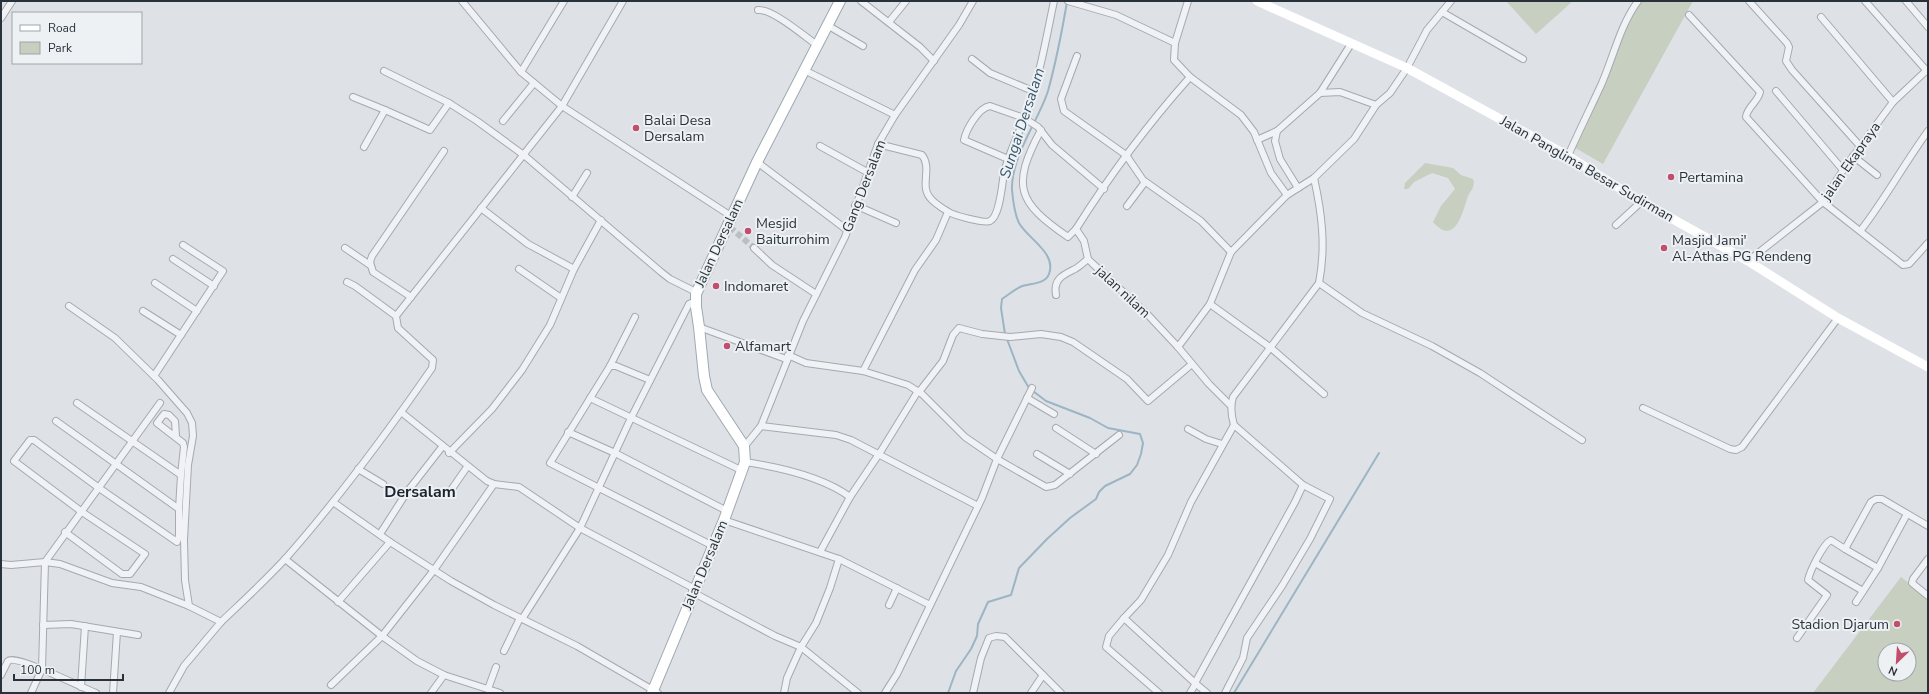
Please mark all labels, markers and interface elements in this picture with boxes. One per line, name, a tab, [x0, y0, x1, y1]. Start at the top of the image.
legend	[12, 12, 142, 64]
text: Road	[48, 20, 76, 36]
text: Park	[48, 40, 73, 56]
water label: Sungai Dersalam	[995, 65, 1049, 181]
place label: Balai Desa Dersalam	[644, 111, 711, 146]
street label: Jalan Panglima Besar Sudirman	[1496, 111, 1677, 227]
street label: jalan Ekapraya	[1816, 118, 1885, 205]
marker: Balai Desa Dersalam	[631, 123, 641, 133]
street label: Gang Dersalam	[838, 137, 890, 235]
place label: Pertamina	[1679, 168, 1743, 187]
marker: Pertamina	[1666, 172, 1676, 182]
street label: Jalan Dersalam	[690, 196, 748, 291]
place label: Mesjid Baiturrohim	[756, 214, 830, 249]
marker: Mesjid Baiturrohim	[743, 226, 753, 236]
place label: Masjid Jami' Al-Athas PG Rendeng	[1672, 231, 1811, 266]
marker: Masjid Jami' Al-Athas PG Rendeng	[1659, 243, 1669, 253]
street label: jalan nilam	[1091, 261, 1155, 322]
place label: Indomaret	[724, 277, 788, 296]
marker: Indomaret	[711, 281, 721, 291]
place label: Alfamart	[735, 337, 791, 356]
marker: Alfamart	[722, 341, 732, 351]
district label: Dersalam	[384, 481, 456, 503]
street label: Jalan Dersalam	[677, 517, 732, 614]
place label: Stadion Djarum	[1791, 615, 1889, 634]
marker: Stadion Djarum	[1892, 619, 1902, 629]
north arrow	[1877, 642, 1917, 682]
scale bar	[14, 656, 123, 682]
text: 100 m	[20, 662, 55, 678]
text: N	[1886, 662, 1900, 679]

